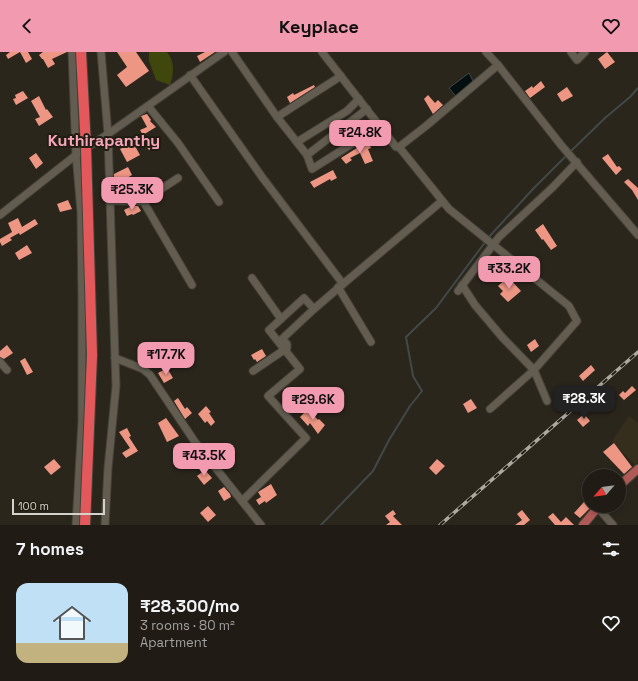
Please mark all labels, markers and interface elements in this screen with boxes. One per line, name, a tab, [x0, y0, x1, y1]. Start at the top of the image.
icon: back	[16, 15, 38, 37]
text: Keyplace	[279, 15, 359, 38]
icon: heart	[600, 15, 622, 37]
pin: ₹24.8K	[327, 120, 393, 154]
text: ₹24.8K	[338, 124, 382, 141]
district label: Kuthirapanthy	[48, 130, 160, 151]
pin: ₹25.3K	[99, 177, 165, 211]
text: ₹25.3K	[110, 181, 154, 198]
pin: ₹33.2K	[476, 256, 542, 290]
text: ₹33.2K	[487, 260, 531, 277]
pin: ₹17.7K	[133, 342, 199, 376]
text: ₹17.7K	[146, 346, 186, 363]
pin: ₹28.3K	[551, 386, 617, 420]
pin: ₹29.6K	[280, 387, 346, 421]
text: ₹28.3K	[562, 390, 606, 407]
text: ₹29.6K	[291, 391, 335, 408]
pin: ₹43.5K	[171, 443, 237, 477]
text: ₹43.5K	[182, 447, 226, 464]
north arrow	[582, 469, 626, 513]
map controls	[582, 469, 626, 513]
scale bar	[12, 497, 105, 516]
text: 100 m	[18, 499, 49, 513]
text: 7 homes	[16, 538, 84, 560]
icon: filters	[600, 538, 622, 560]
text: ₹28,300/mo	[140, 595, 240, 617]
icon: home	[48, 599, 96, 647]
icon: heart	[600, 612, 622, 634]
text: 3 rooms · 80 m²	[140, 617, 235, 634]
text: Apartment	[140, 634, 208, 651]

